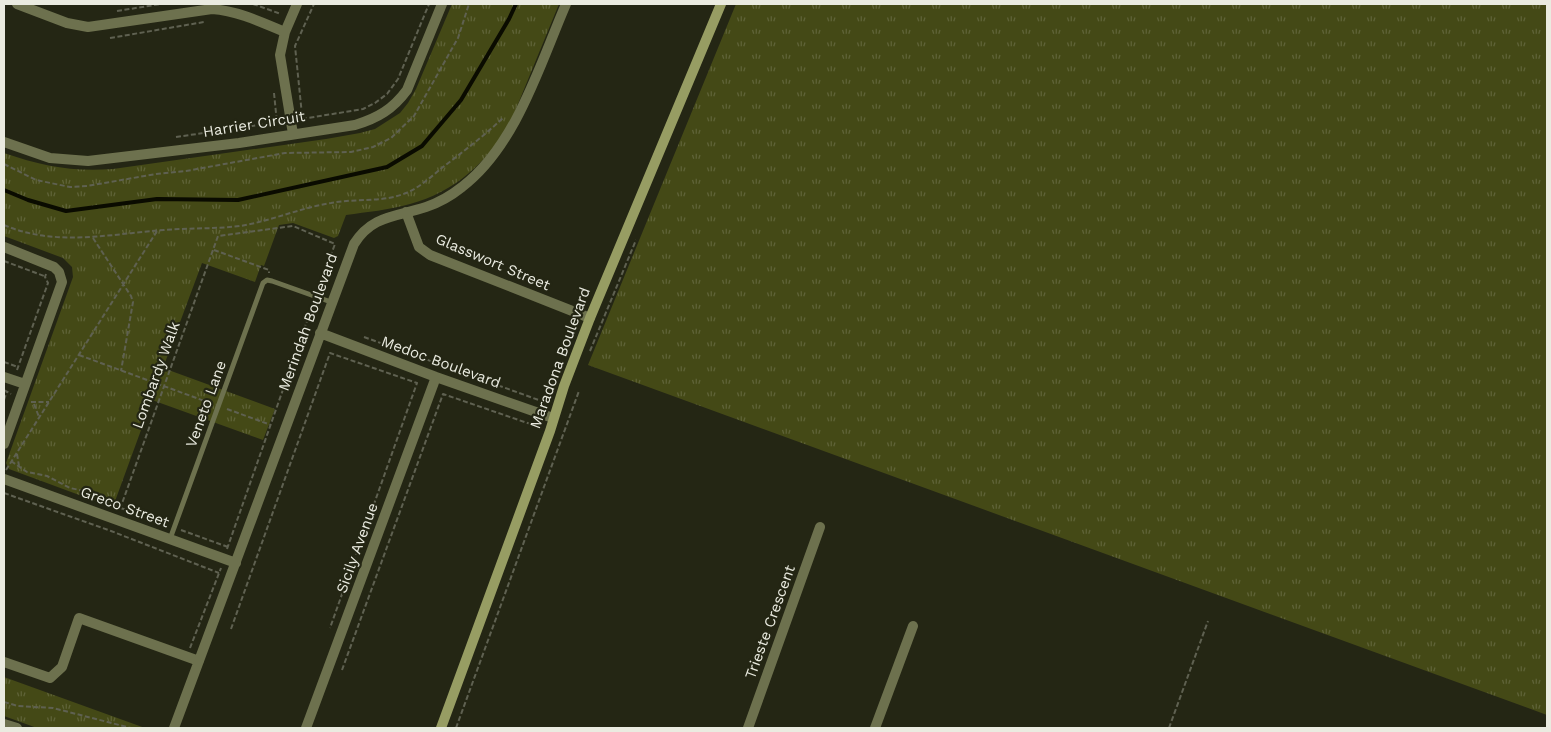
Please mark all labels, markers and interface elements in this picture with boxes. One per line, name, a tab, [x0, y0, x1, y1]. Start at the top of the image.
street label: Harrier Circuit	[202, 107, 307, 141]
street label: Glasswort Street	[433, 230, 554, 295]
street label: Merindah Boulevard	[275, 251, 341, 393]
street label: Maradona Boulevard	[526, 285, 594, 431]
street label: Lombardy Walk	[128, 318, 184, 431]
street label: Medoc Boulevard	[379, 332, 503, 392]
street label: Veneto Lane	[182, 358, 230, 450]
street label: Greco Street	[78, 483, 172, 532]
street label: Sicily Avenue	[332, 500, 382, 596]
street label: Trieste Crescent	[741, 562, 799, 681]

